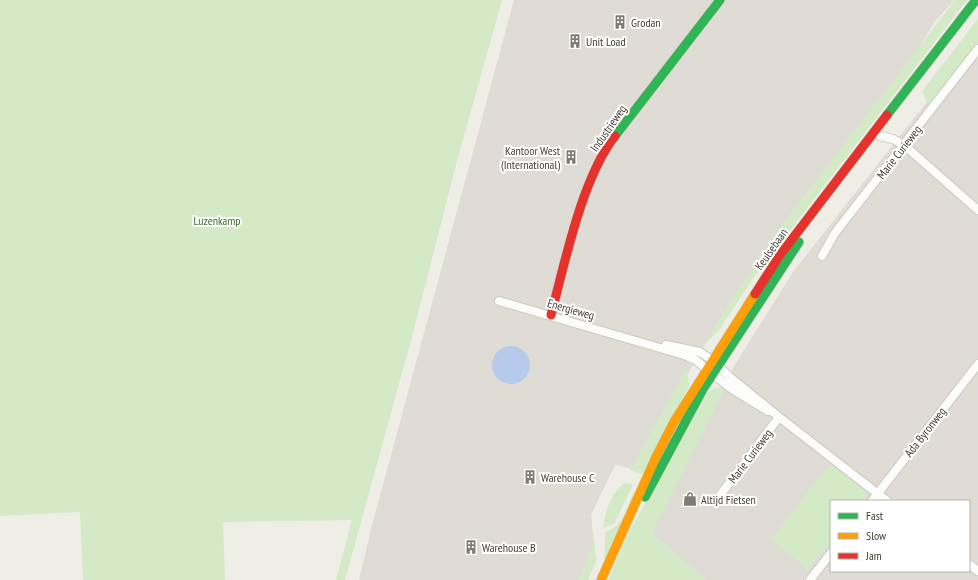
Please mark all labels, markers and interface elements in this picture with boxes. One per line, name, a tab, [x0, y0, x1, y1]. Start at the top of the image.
building icon: Grodan	[612, 14, 628, 30]
place label: Grodan	[631, 15, 661, 30]
building icon: Unit Load	[567, 33, 583, 49]
place label: Unit Load	[586, 34, 626, 49]
street label: Industrieweg	[586, 102, 630, 154]
street label: Marie Curieweg	[873, 122, 925, 182]
place label: Kantoor West (International)	[501, 143, 561, 172]
building icon: Kantoor West (International)	[563, 149, 579, 165]
park label: Luzenkamp	[194, 213, 240, 228]
street label: Keulsebaan	[751, 225, 791, 273]
street label: Energieweg	[546, 295, 596, 323]
street label: Ada Byronweg	[901, 404, 949, 460]
street label: Marie Curieweg	[725, 426, 775, 486]
building icon: Warehouse C	[522, 469, 538, 485]
place label: Warehouse C	[541, 470, 595, 485]
shop icon: Altijd Fietsen	[682, 491, 698, 507]
place label: Altijd Fietsen	[701, 492, 756, 507]
legend	[830, 500, 970, 572]
text: Fast	[866, 508, 884, 523]
text: Slow	[866, 528, 887, 543]
building icon: Warehouse B	[463, 539, 479, 555]
place label: Warehouse B	[482, 540, 536, 555]
text: Jam	[865, 548, 882, 563]

